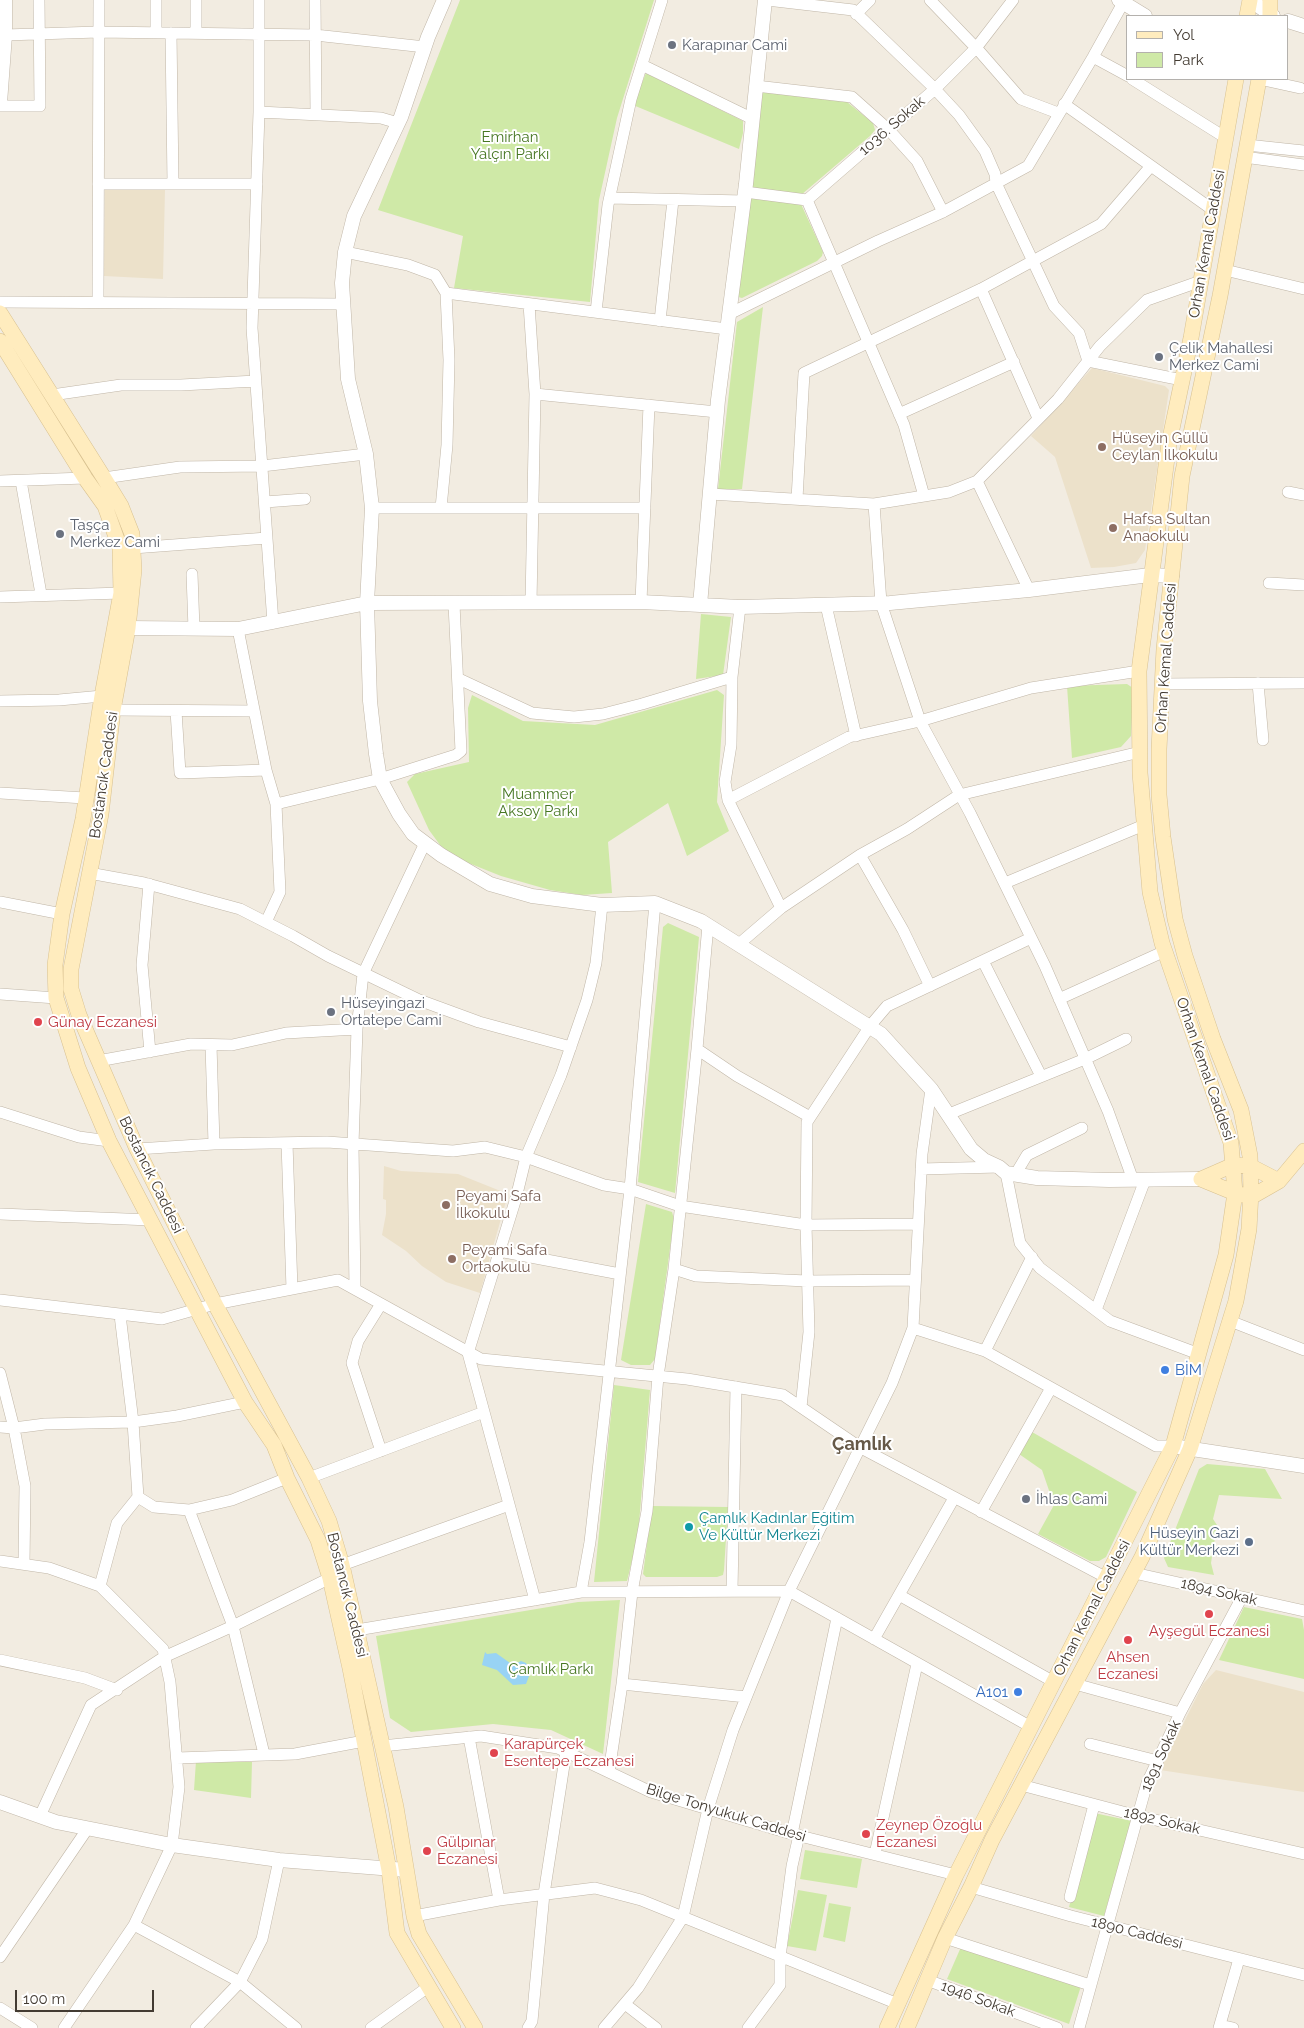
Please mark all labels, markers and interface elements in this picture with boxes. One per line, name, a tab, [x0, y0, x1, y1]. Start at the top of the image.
legend	[1126, 15, 1289, 80]
text: Yol	[1173, 26, 1194, 44]
place label: Karapınar Cami	[682, 36, 787, 54]
marker: Karapınar Cami	[666, 39, 678, 51]
text: Park	[1173, 51, 1204, 69]
street label: 1036. Sokak	[855, 93, 929, 159]
park label: Emirhan Yalçın Parkı	[471, 128, 549, 163]
street label: Orhan Kemal Caddesi	[1185, 168, 1229, 320]
place label: Çelik Mahallesi Merkez Cami	[1169, 339, 1273, 374]
marker: Çelik Mahallesi Merkez Cami	[1153, 351, 1165, 363]
place label: Hüseyin Güllü Ceylan İlkokulu	[1112, 429, 1218, 464]
marker: Hüseyin Güllü Ceylan İlkokulu	[1096, 441, 1108, 453]
place label: Hafsa Sultan Anaokulu	[1123, 510, 1210, 545]
place label: Taşça Merkez Cami	[70, 516, 160, 551]
marker: Hafsa Sultan Anaokulu	[1107, 522, 1119, 534]
marker: Taşça Merkez Cami	[54, 528, 66, 540]
street label: Orhan Kemal Caddesi	[1152, 582, 1180, 734]
street label: Bostancık Caddesi	[86, 710, 122, 840]
park label: Muammer Aksoy Parkı	[498, 785, 578, 820]
place label: Hüseyingazi Ortatepe Cami	[341, 994, 442, 1029]
street label: Orhan Kemal Caddesi	[1172, 995, 1238, 1143]
marker: Hüseyingazi Ortatepe Cami	[325, 1006, 337, 1018]
place label: Günay Eczanesi	[48, 1013, 157, 1031]
marker: Günay Eczanesi	[32, 1016, 44, 1028]
street label: Bostancık Caddesi	[115, 1114, 187, 1236]
place label: Peyami Safa İlkokulu	[456, 1187, 541, 1222]
marker: Peyami Safa İlkokulu	[440, 1199, 452, 1211]
place label: Peyami Safa Ortaokulu	[462, 1241, 547, 1276]
marker: Peyami Safa Ortaokulu	[446, 1253, 458, 1265]
place label: BİM	[1175, 1361, 1202, 1379]
marker: BİM	[1159, 1364, 1171, 1376]
district label: Çamlık	[832, 1434, 892, 1456]
place label: İhlas Cami	[1036, 1490, 1107, 1508]
marker: İhlas Cami	[1020, 1493, 1032, 1505]
place label: Çamlık Kadınlar Eğitim Ve Kültür Merkezi	[699, 1509, 854, 1544]
marker: Çamlık Kadınlar Eğitim Ve Kültür Merkezi	[683, 1521, 695, 1533]
place label: Hüseyin Gazi Kültür Merkezi	[1140, 1524, 1239, 1559]
street label: Bostancık Caddesi	[323, 1531, 371, 1659]
marker: Hüseyin Gazi Kültür Merkezi	[1243, 1536, 1255, 1548]
street label: Orhan Kemal Caddesi	[1050, 1537, 1134, 1679]
street label: 1894 Sokak	[1179, 1574, 1259, 1610]
marker: Ayşegül Eczanesi	[1203, 1608, 1215, 1620]
place label: Ayşegül Eczanesi	[1149, 1622, 1269, 1640]
marker: Ahsen Eczanesi	[1122, 1634, 1134, 1646]
place label: Ahsen Eczanesi	[1098, 1648, 1158, 1683]
park label: Çamlık Parkı	[508, 1660, 594, 1678]
place label: A101	[976, 1683, 1008, 1701]
marker: A101	[1012, 1686, 1024, 1698]
street label: 1891 Sokak	[1137, 1717, 1185, 1795]
place label: Karapürçek Esentepe Eczanesi	[504, 1735, 634, 1770]
marker: Karapürçek Esentepe Eczanesi	[488, 1747, 500, 1759]
street label: Bilge Tonyukuk Caddesi	[644, 1780, 808, 1846]
street label: 1892 Sokak	[1122, 1803, 1202, 1839]
place label: Zeynep Özoğlu Eczanesi	[876, 1816, 982, 1851]
marker: Zeynep Özoğlu Eczanesi	[860, 1828, 872, 1840]
place label: Gülpınar Eczanesi	[437, 1833, 498, 1868]
marker: Gülpınar Eczanesi	[421, 1845, 433, 1857]
street label: 1890 Caddesi	[1089, 1913, 1185, 1953]
street label: 1946 Sokak	[938, 1977, 1018, 2021]
scale bar	[18, 1980, 156, 2012]
text: 100 m	[23, 1990, 65, 2008]

